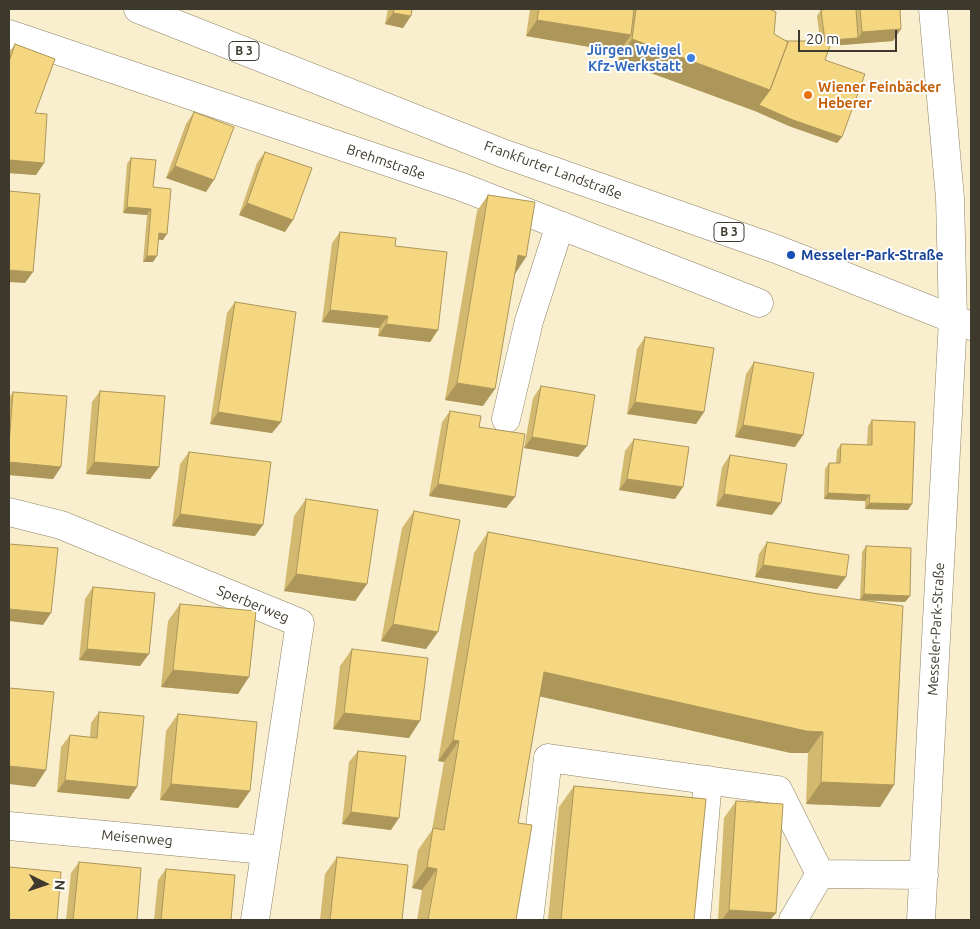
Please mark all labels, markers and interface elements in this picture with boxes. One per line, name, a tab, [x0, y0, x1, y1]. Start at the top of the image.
scale bar	[800, 20, 899, 52]
text: 20 m	[806, 30, 839, 47]
road number: B 3	[229, 41, 259, 60]
place label: Jürgen Weigel Kfz-Werkstatt	[587, 42, 681, 74]
marker: Jürgen Weigel Kfz-Werkstatt	[685, 52, 697, 64]
place label: Wiener Feinbäcker Heberer	[818, 79, 941, 111]
marker: Wiener Feinbäcker Heberer	[802, 89, 814, 101]
street label: Frankfurter Landstraße	[482, 137, 624, 203]
street label: Brehmstraße	[344, 141, 428, 183]
road number: B 3	[714, 222, 744, 242]
place label: Messeler-Park-Straße	[801, 247, 944, 263]
marker: Messeler-Park-Straße	[785, 249, 797, 261]
street label: Messeler-Park-Straße	[924, 562, 948, 696]
street label: Sperberweg	[214, 582, 292, 626]
street label: Meisenweg	[101, 827, 173, 849]
north arrow	[20, 859, 70, 909]
text: N	[52, 879, 68, 891]

